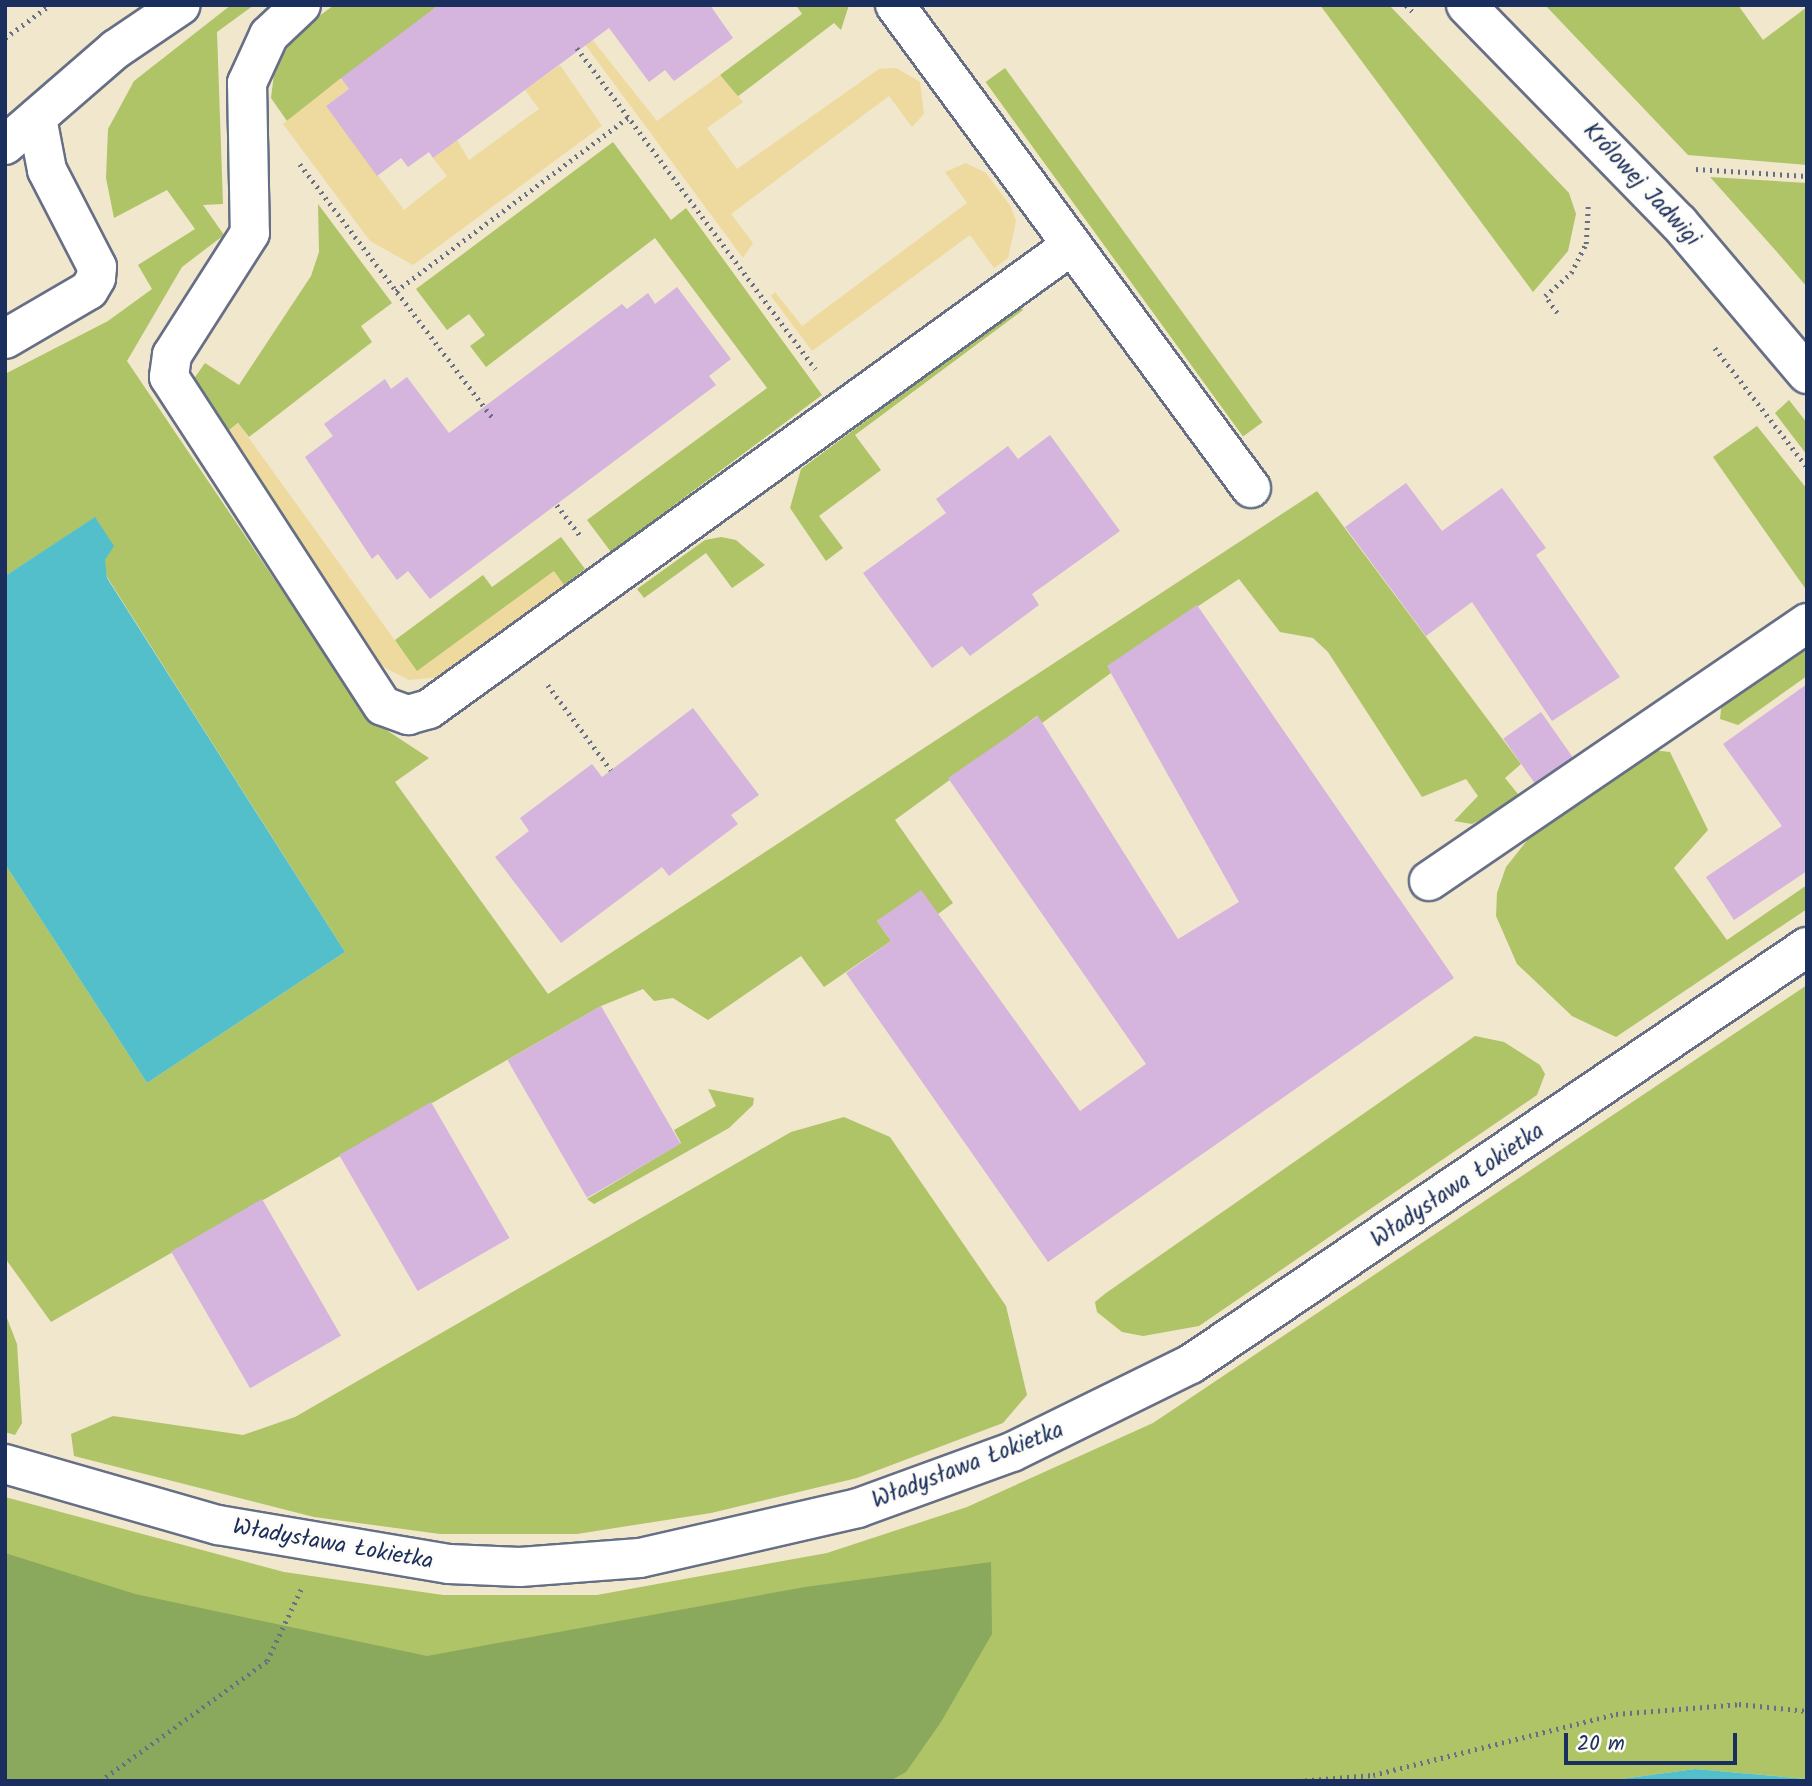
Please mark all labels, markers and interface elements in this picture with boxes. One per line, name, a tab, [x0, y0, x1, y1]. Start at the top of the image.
street label: Królowej Jadwigi	[1577, 117, 1705, 253]
street label: Władysława Łokietka	[1366, 1118, 1550, 1254]
street label: Władysława Łokietka	[868, 1417, 1068, 1515]
street label: Władysława Łokietka	[231, 1514, 435, 1576]
scale bar	[1567, 1720, 1740, 1764]
text: 20 m	[1577, 1728, 1625, 1761]

